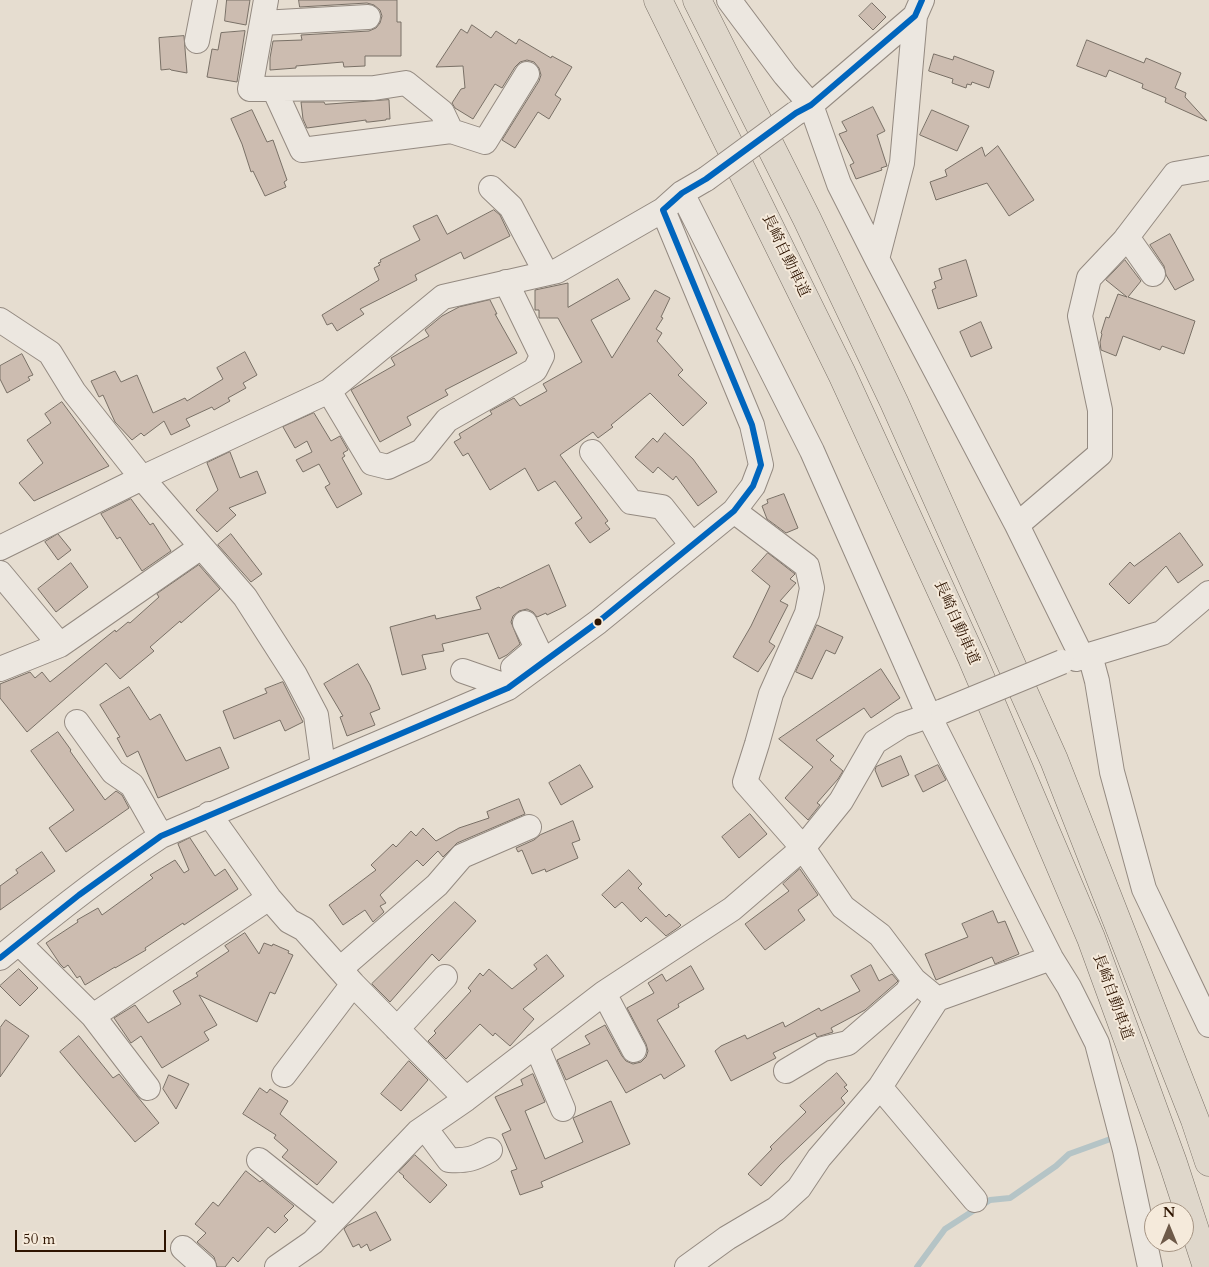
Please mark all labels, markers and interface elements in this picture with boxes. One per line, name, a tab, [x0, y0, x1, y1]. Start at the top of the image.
street label: 長崎自動車道	[757, 212, 813, 300]
street label: 長崎自動車道	[929, 578, 983, 668]
unlabelled marker	[593, 617, 603, 627]
street label: 長崎自動車道	[1088, 952, 1136, 1042]
north arrow	[1144, 1202, 1194, 1252]
text: N	[1163, 1203, 1175, 1222]
scale bar	[18, 1220, 169, 1252]
text: 50 m	[23, 1229, 55, 1249]

